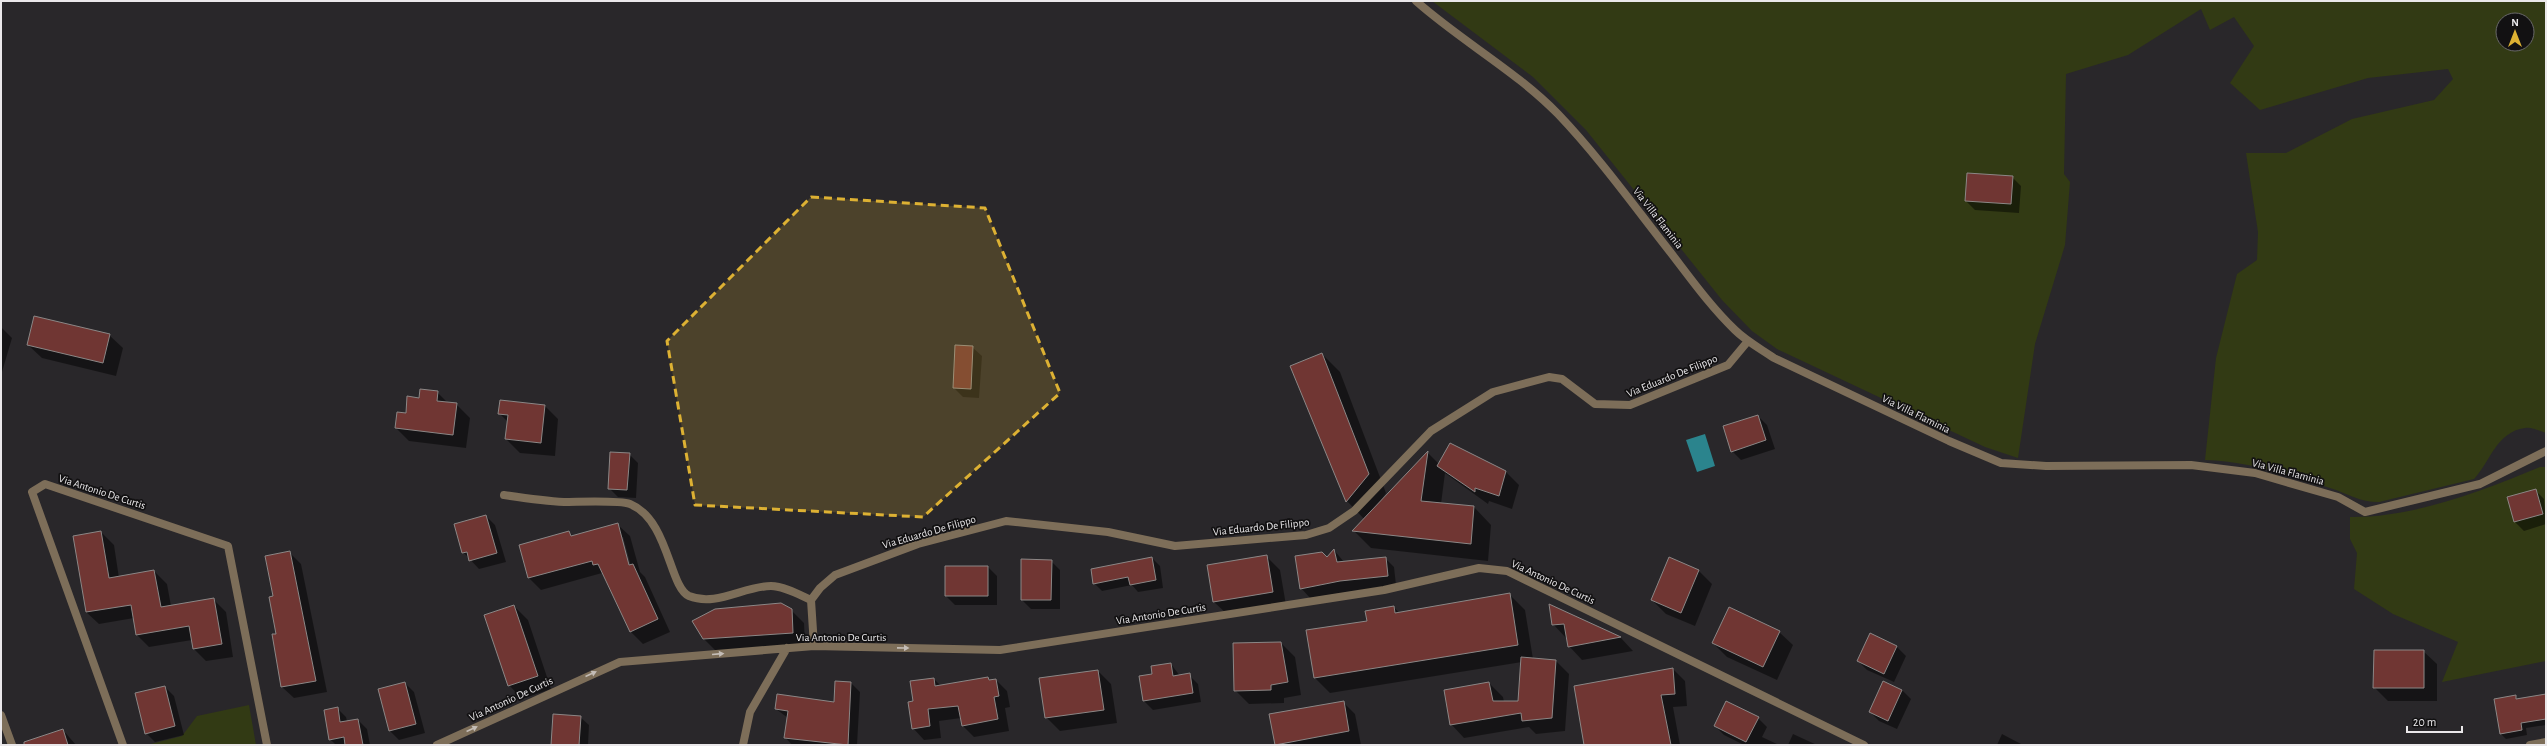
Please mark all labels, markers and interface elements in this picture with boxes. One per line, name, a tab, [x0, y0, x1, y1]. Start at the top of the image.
north arrow	[2495, 12, 2535, 52]
text: N	[2511, 17, 2519, 28]
street label: Via Villa Flaminia	[1631, 185, 1685, 251]
street label: Via Eduardo De Filippo	[1625, 353, 1719, 399]
street label: Via Villa Flaminia	[1880, 393, 1952, 435]
street label: Via Villa Flaminia	[2251, 457, 2325, 487]
street label: Via Antonio De Curtis	[57, 473, 147, 511]
street label: Via Eduardo De Filippo	[881, 513, 977, 551]
street label: Via Eduardo De Filippo	[1212, 516, 1310, 538]
street label: Via Antonio De Curtis	[1510, 558, 1596, 606]
street label: Via Antonio De Curtis	[1115, 601, 1207, 627]
street label: Via Antonio De Curtis	[796, 632, 886, 643]
one-way arrow	[897, 645, 910, 651]
one-way arrow	[712, 650, 724, 657]
one-way arrow	[585, 671, 597, 677]
street label: Via Antonio De Curtis	[468, 675, 554, 723]
scale bar	[2407, 708, 2462, 734]
text: 20 m	[2413, 716, 2436, 728]
one-way arrow	[467, 726, 478, 732]

